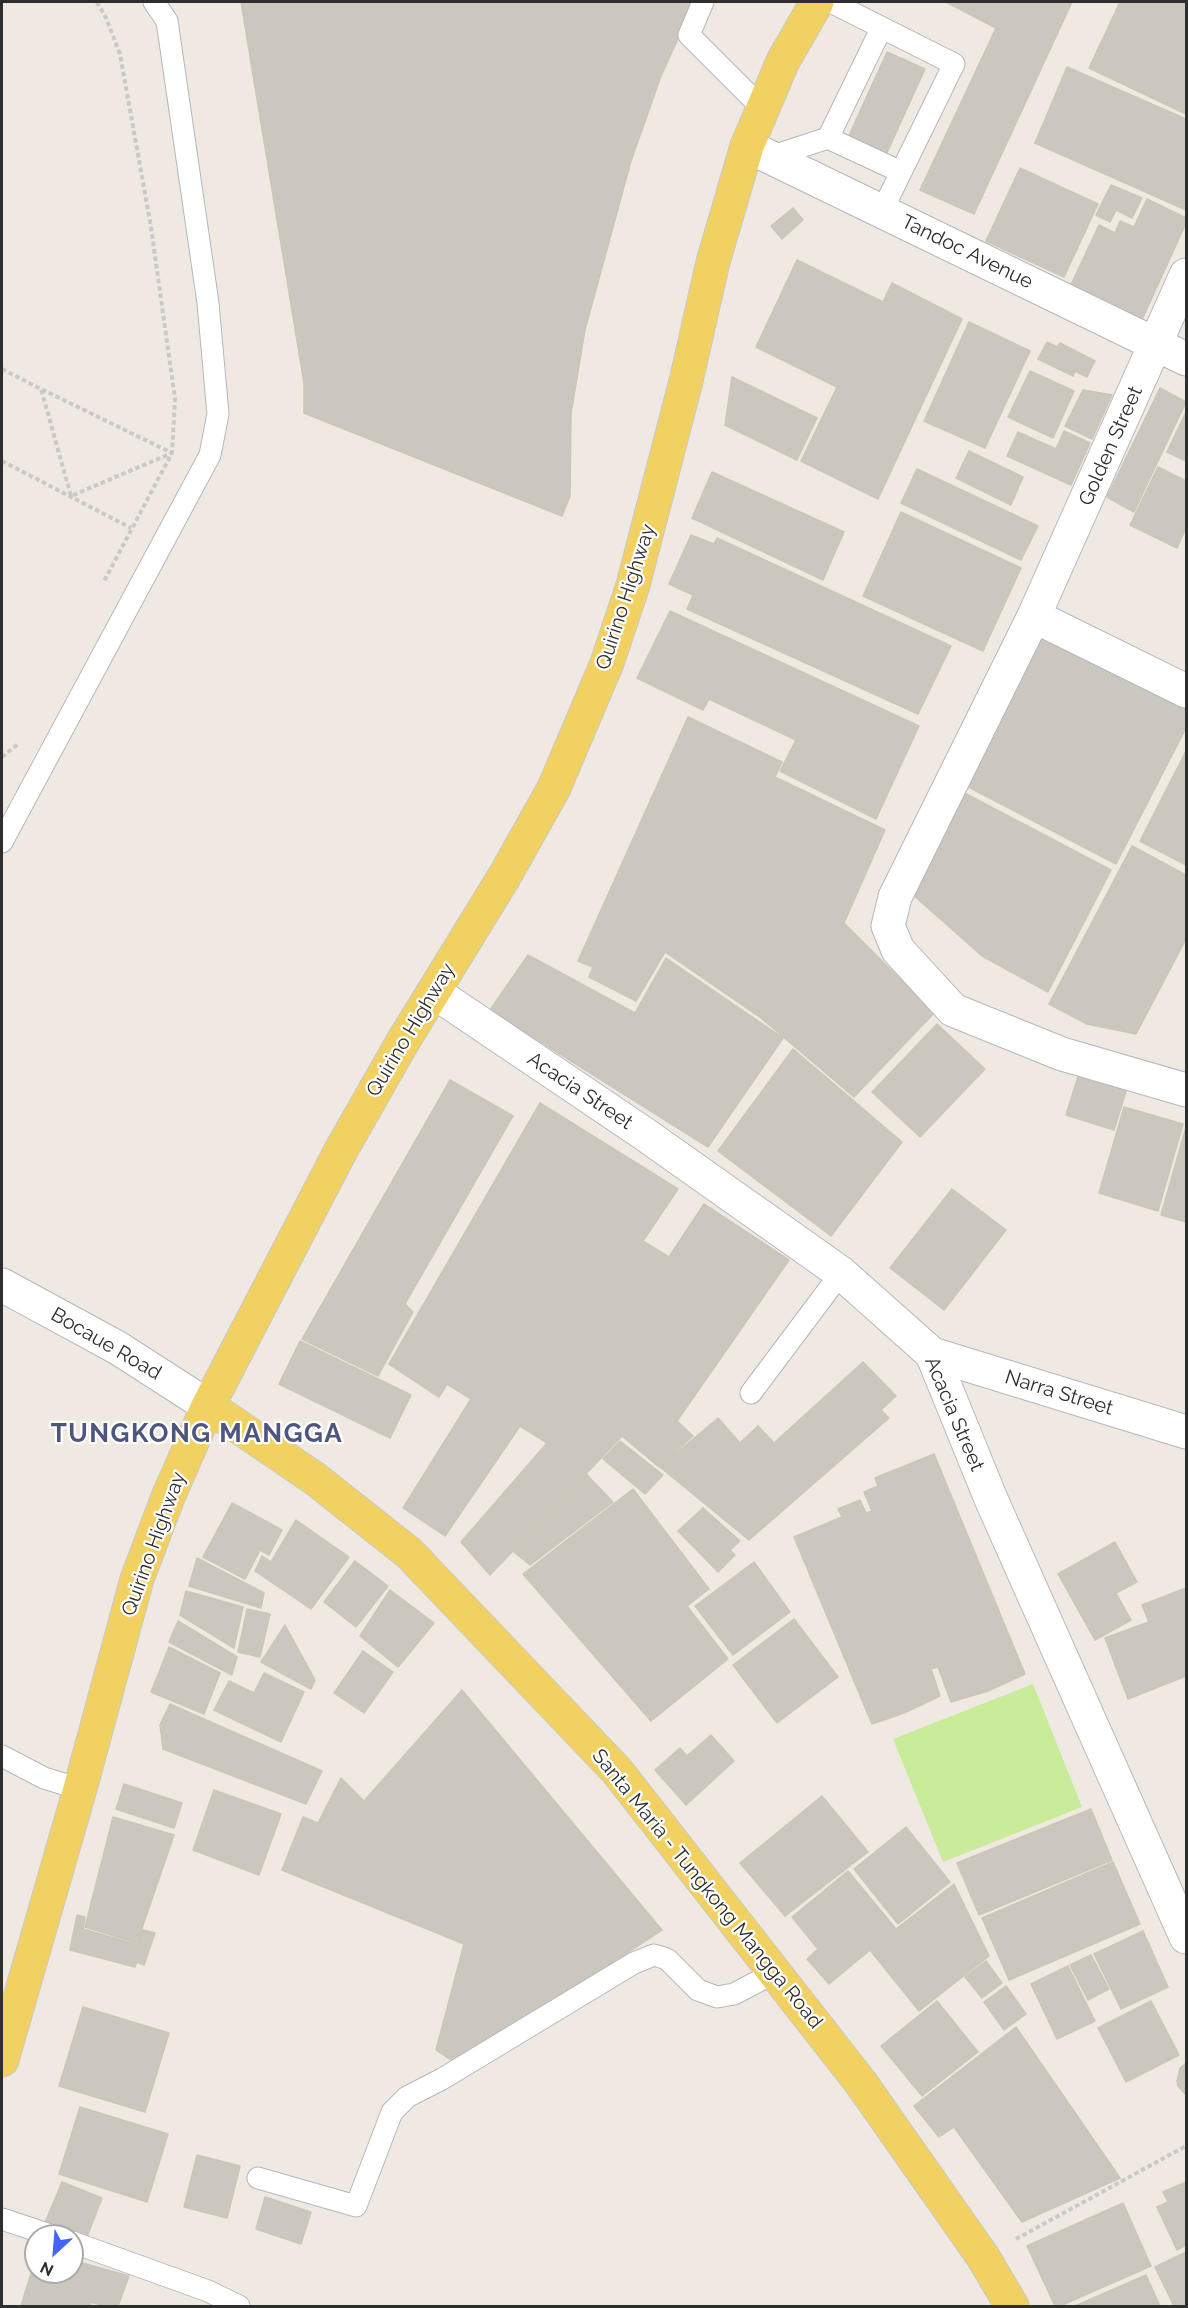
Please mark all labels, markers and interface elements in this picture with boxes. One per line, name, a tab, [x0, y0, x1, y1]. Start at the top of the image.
street label: Tandoc Avenue	[897, 210, 1037, 294]
street label: Golden Street	[1074, 383, 1148, 509]
street label: Quirino Highway	[591, 521, 661, 673]
street label: Quirino Highway	[362, 959, 460, 1101]
street label: Acacia Street	[523, 1047, 637, 1135]
street label: Bocaue Road	[46, 1303, 166, 1385]
street label: Acacia Street	[919, 1353, 989, 1475]
street label: Narra Street	[1002, 1365, 1116, 1421]
district label: TUNGKONG MANGGA	[51, 1418, 343, 1450]
street label: Quirino Highway	[117, 1469, 191, 1619]
street label: Santa Maria - Tungkong Mangga Road	[587, 1744, 827, 2034]
north arrow	[24, 2224, 84, 2284]
text: N	[37, 2258, 56, 2280]

